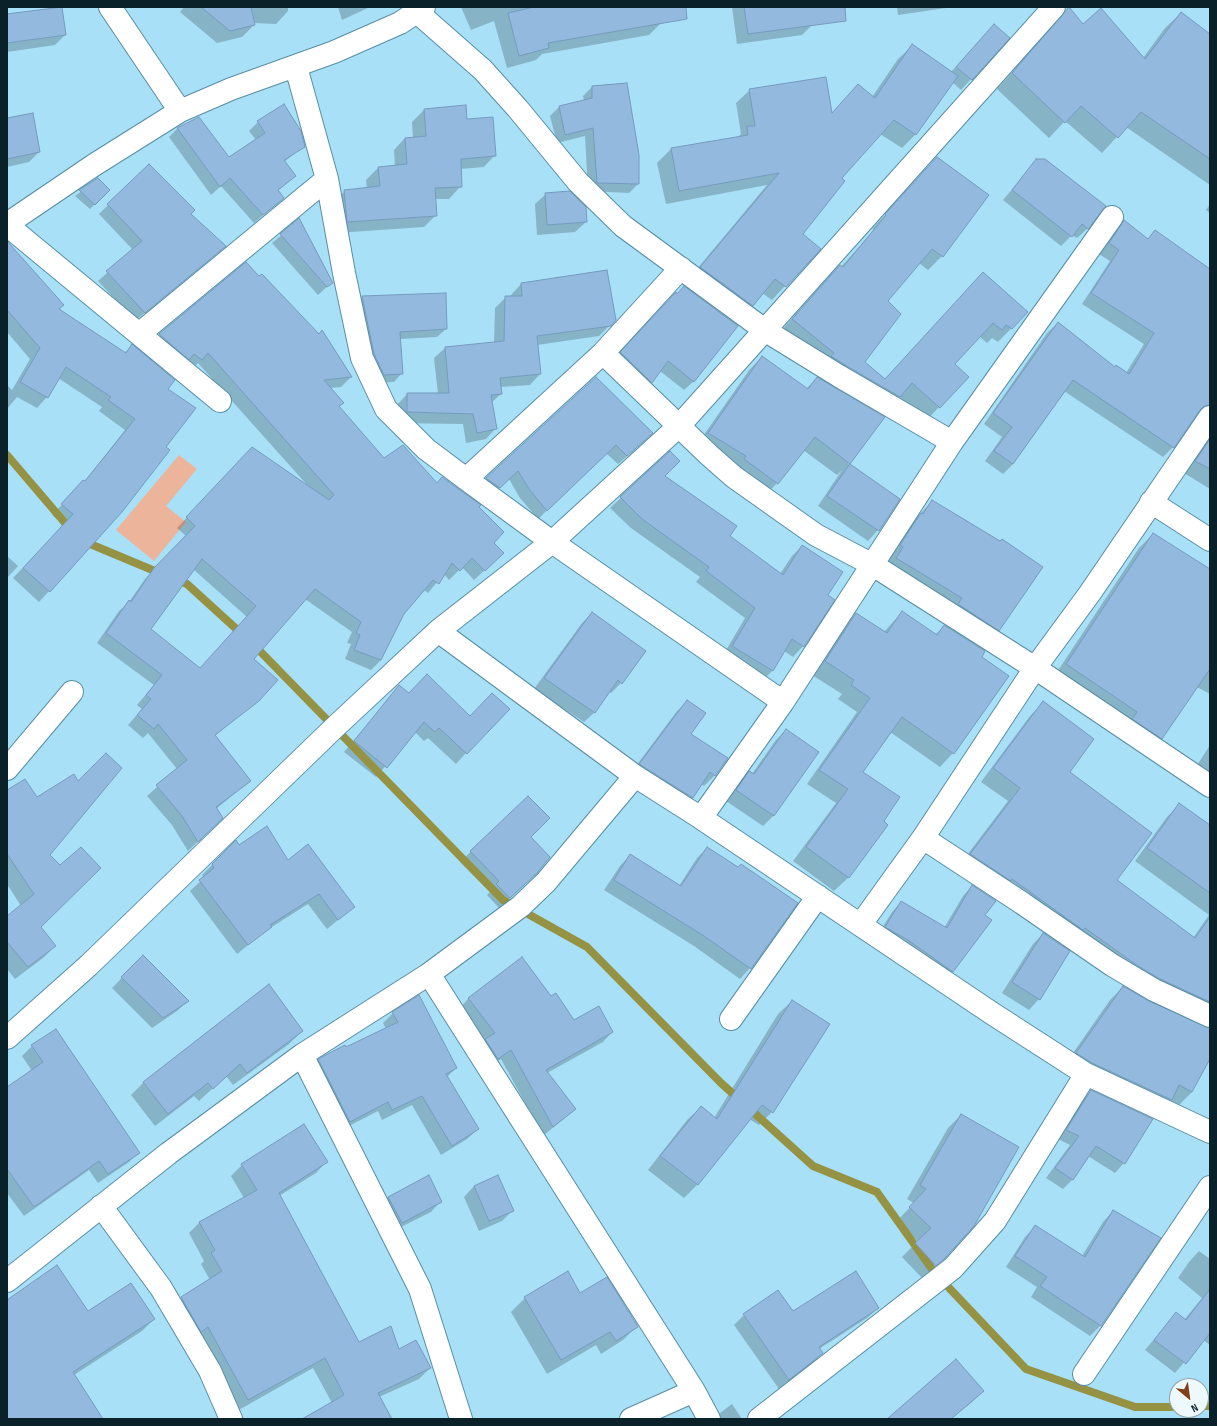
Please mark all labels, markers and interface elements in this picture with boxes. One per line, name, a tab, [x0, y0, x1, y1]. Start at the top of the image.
north arrow	[1169, 1378, 1209, 1418]
text: N	[1189, 1401, 1200, 1415]

